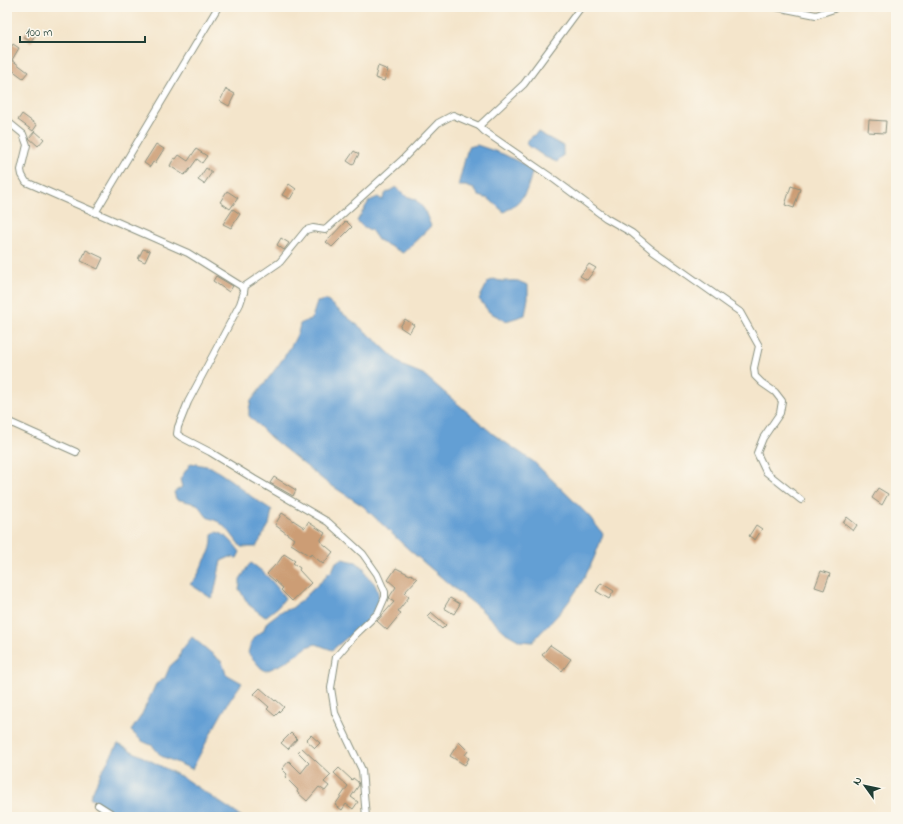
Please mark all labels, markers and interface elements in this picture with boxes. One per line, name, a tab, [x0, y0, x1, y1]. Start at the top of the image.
scale bar	[20, 18, 145, 44]
text: 100 m	[26, 24, 53, 42]
north arrow	[845, 766, 885, 806]
text: N	[849, 774, 866, 789]

